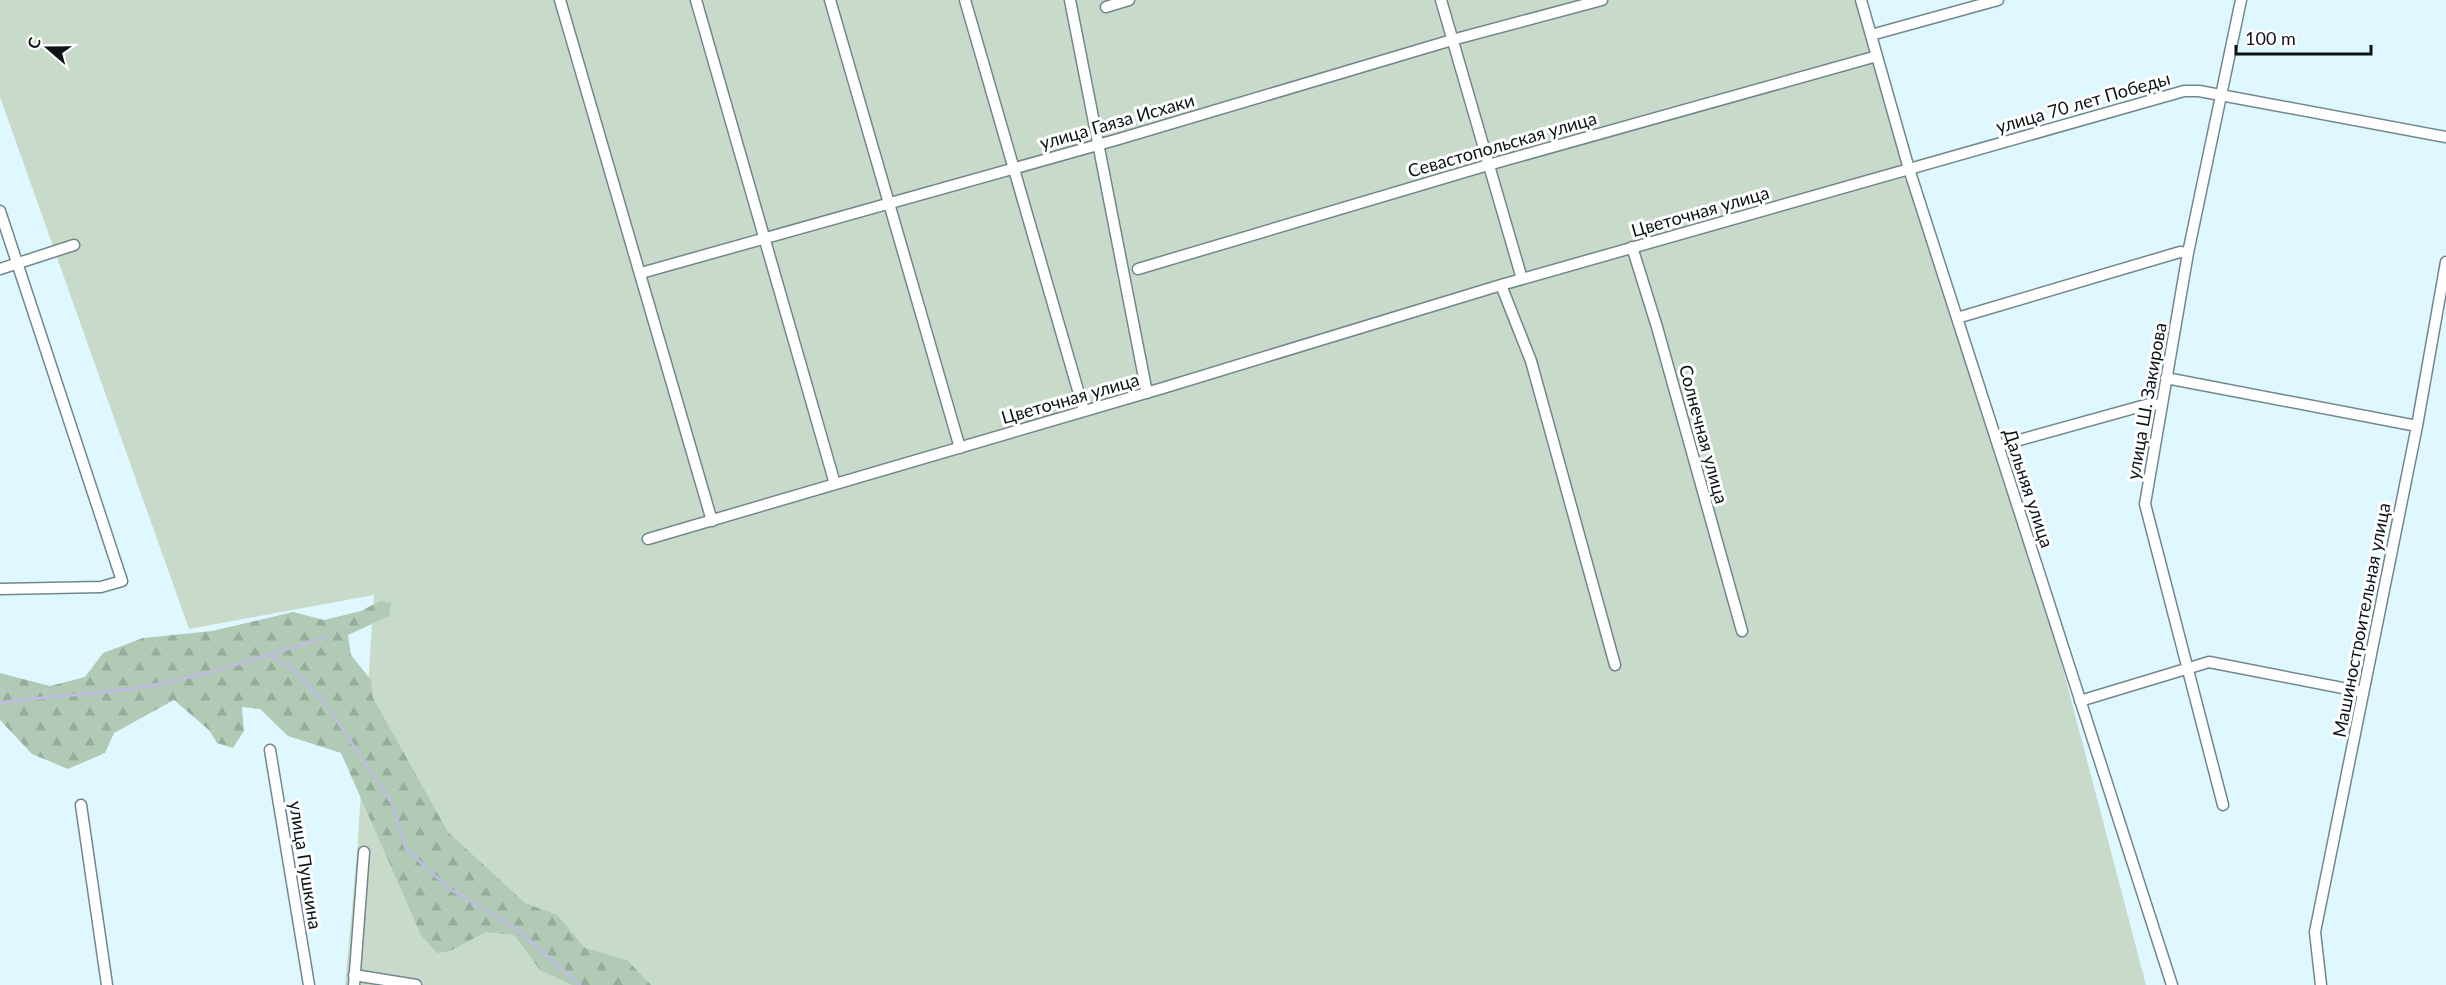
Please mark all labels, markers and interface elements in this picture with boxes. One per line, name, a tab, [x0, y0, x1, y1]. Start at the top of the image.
north arrow	[18, 18, 78, 78]
scale bar	[2236, 18, 2371, 56]
text: 100 m	[2245, 27, 2296, 49]
text: С	[23, 34, 44, 51]
street label: улица 70 лет Победы	[1993, 67, 2173, 137]
street label: улица Гаяза Исхаки	[1037, 88, 1197, 154]
street label: Севастопольская улица	[1405, 106, 1599, 182]
street label: Цветочная улица	[1629, 181, 1771, 241]
street label: улица Ш. Закирова	[2121, 321, 2171, 481]
street label: Солнечная улица	[1675, 362, 1733, 506]
street label: Цветочная улица	[999, 368, 1141, 428]
street label: Дальняя улица	[1999, 426, 2059, 550]
street label: Машиностроительная улица	[2327, 501, 2395, 739]
street label: улица Пушкина	[285, 799, 327, 931]

